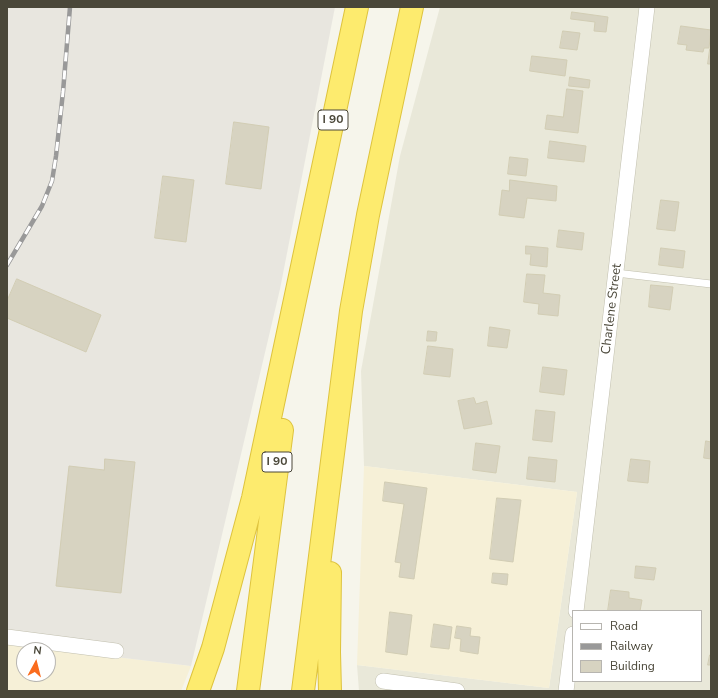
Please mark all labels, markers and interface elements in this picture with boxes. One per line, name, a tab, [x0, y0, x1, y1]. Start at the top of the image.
road number: I 90	[318, 110, 348, 130]
street label: Charlene Street	[599, 263, 625, 355]
road number: I 90	[262, 452, 292, 472]
legend	[572, 610, 702, 682]
text: Road	[610, 618, 638, 634]
text: Railway	[610, 638, 653, 654]
north arrow	[16, 642, 56, 682]
text: N	[32, 643, 42, 659]
text: Building	[610, 658, 655, 674]

